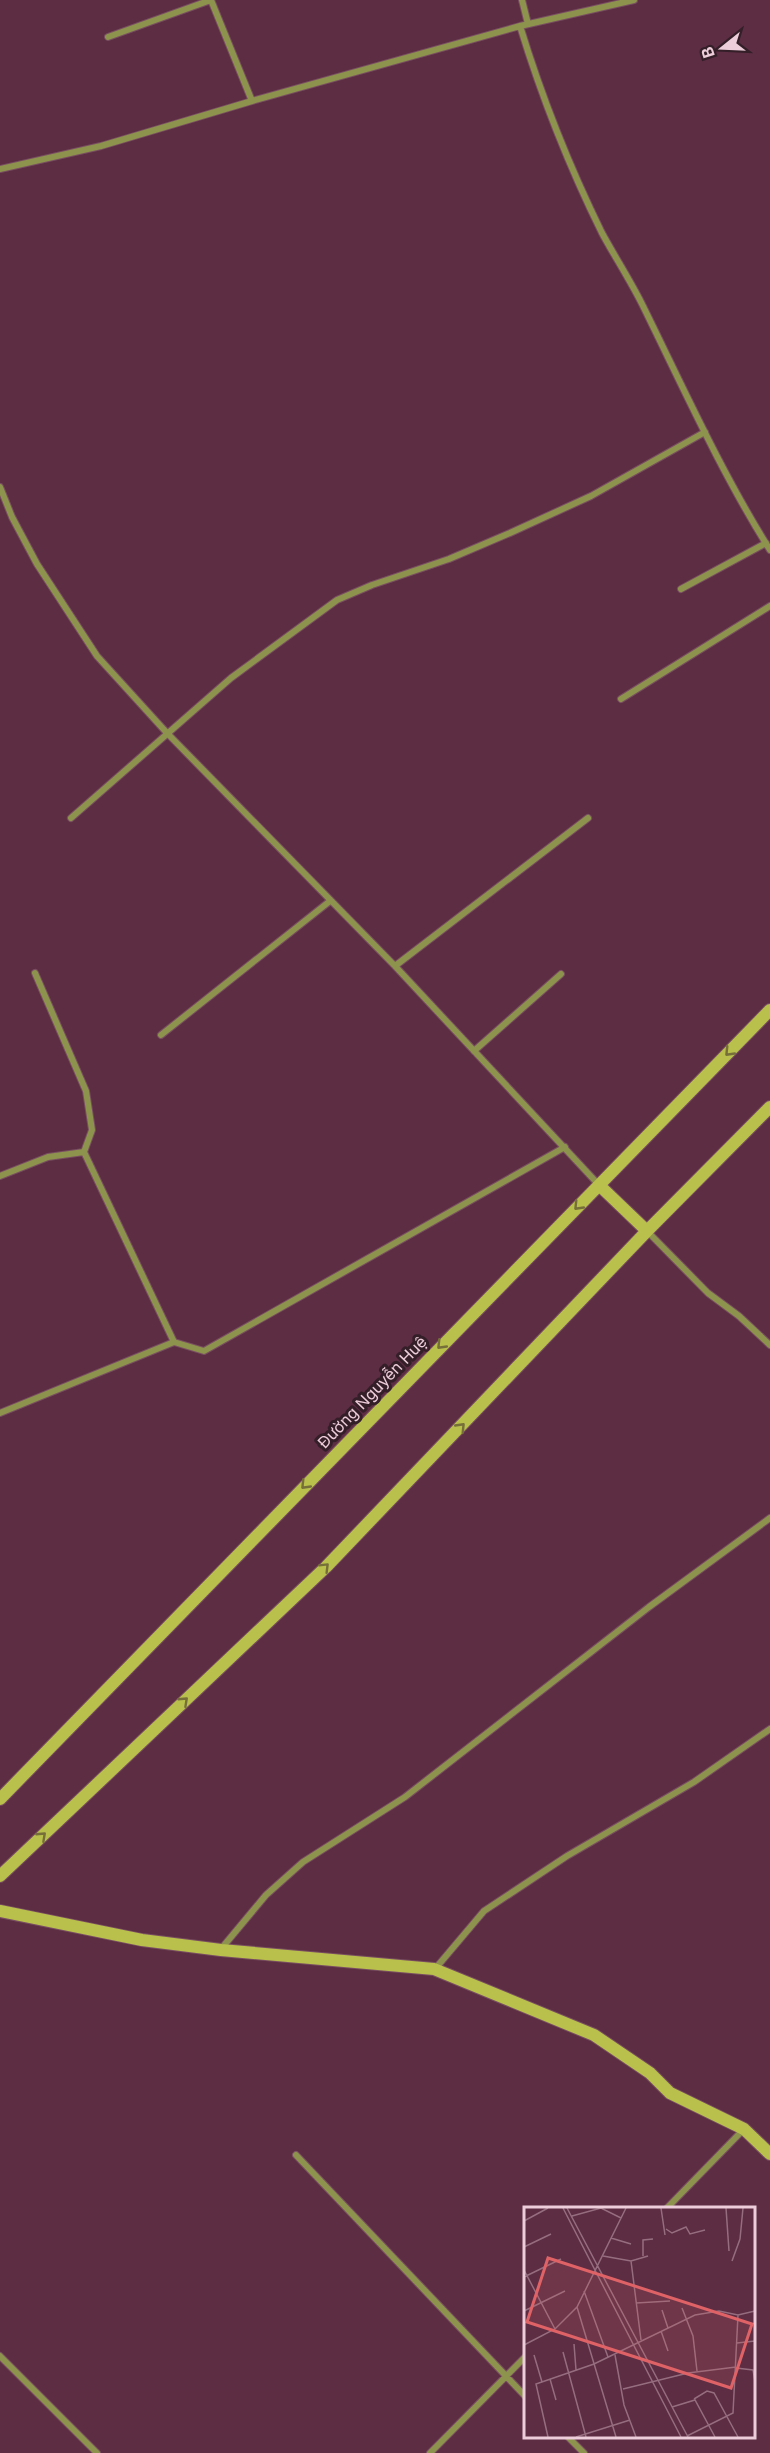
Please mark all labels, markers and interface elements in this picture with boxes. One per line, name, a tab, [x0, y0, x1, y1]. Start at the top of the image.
north arrow	[692, 18, 752, 78]
text: B	[697, 45, 719, 61]
one-way arrow	[725, 1045, 736, 1055]
one-way arrow	[574, 1200, 585, 1210]
street label: Đường Nguyễn Huệ	[313, 1332, 431, 1452]
one-way arrow	[438, 1338, 449, 1349]
one-way arrow	[453, 1423, 464, 1434]
one-way arrow	[301, 1478, 312, 1488]
one-way arrow	[319, 1563, 329, 1574]
one-way arrow	[177, 1698, 188, 1709]
one-way arrow	[35, 1832, 46, 1843]
inset map	[524, 2207, 755, 2438]

